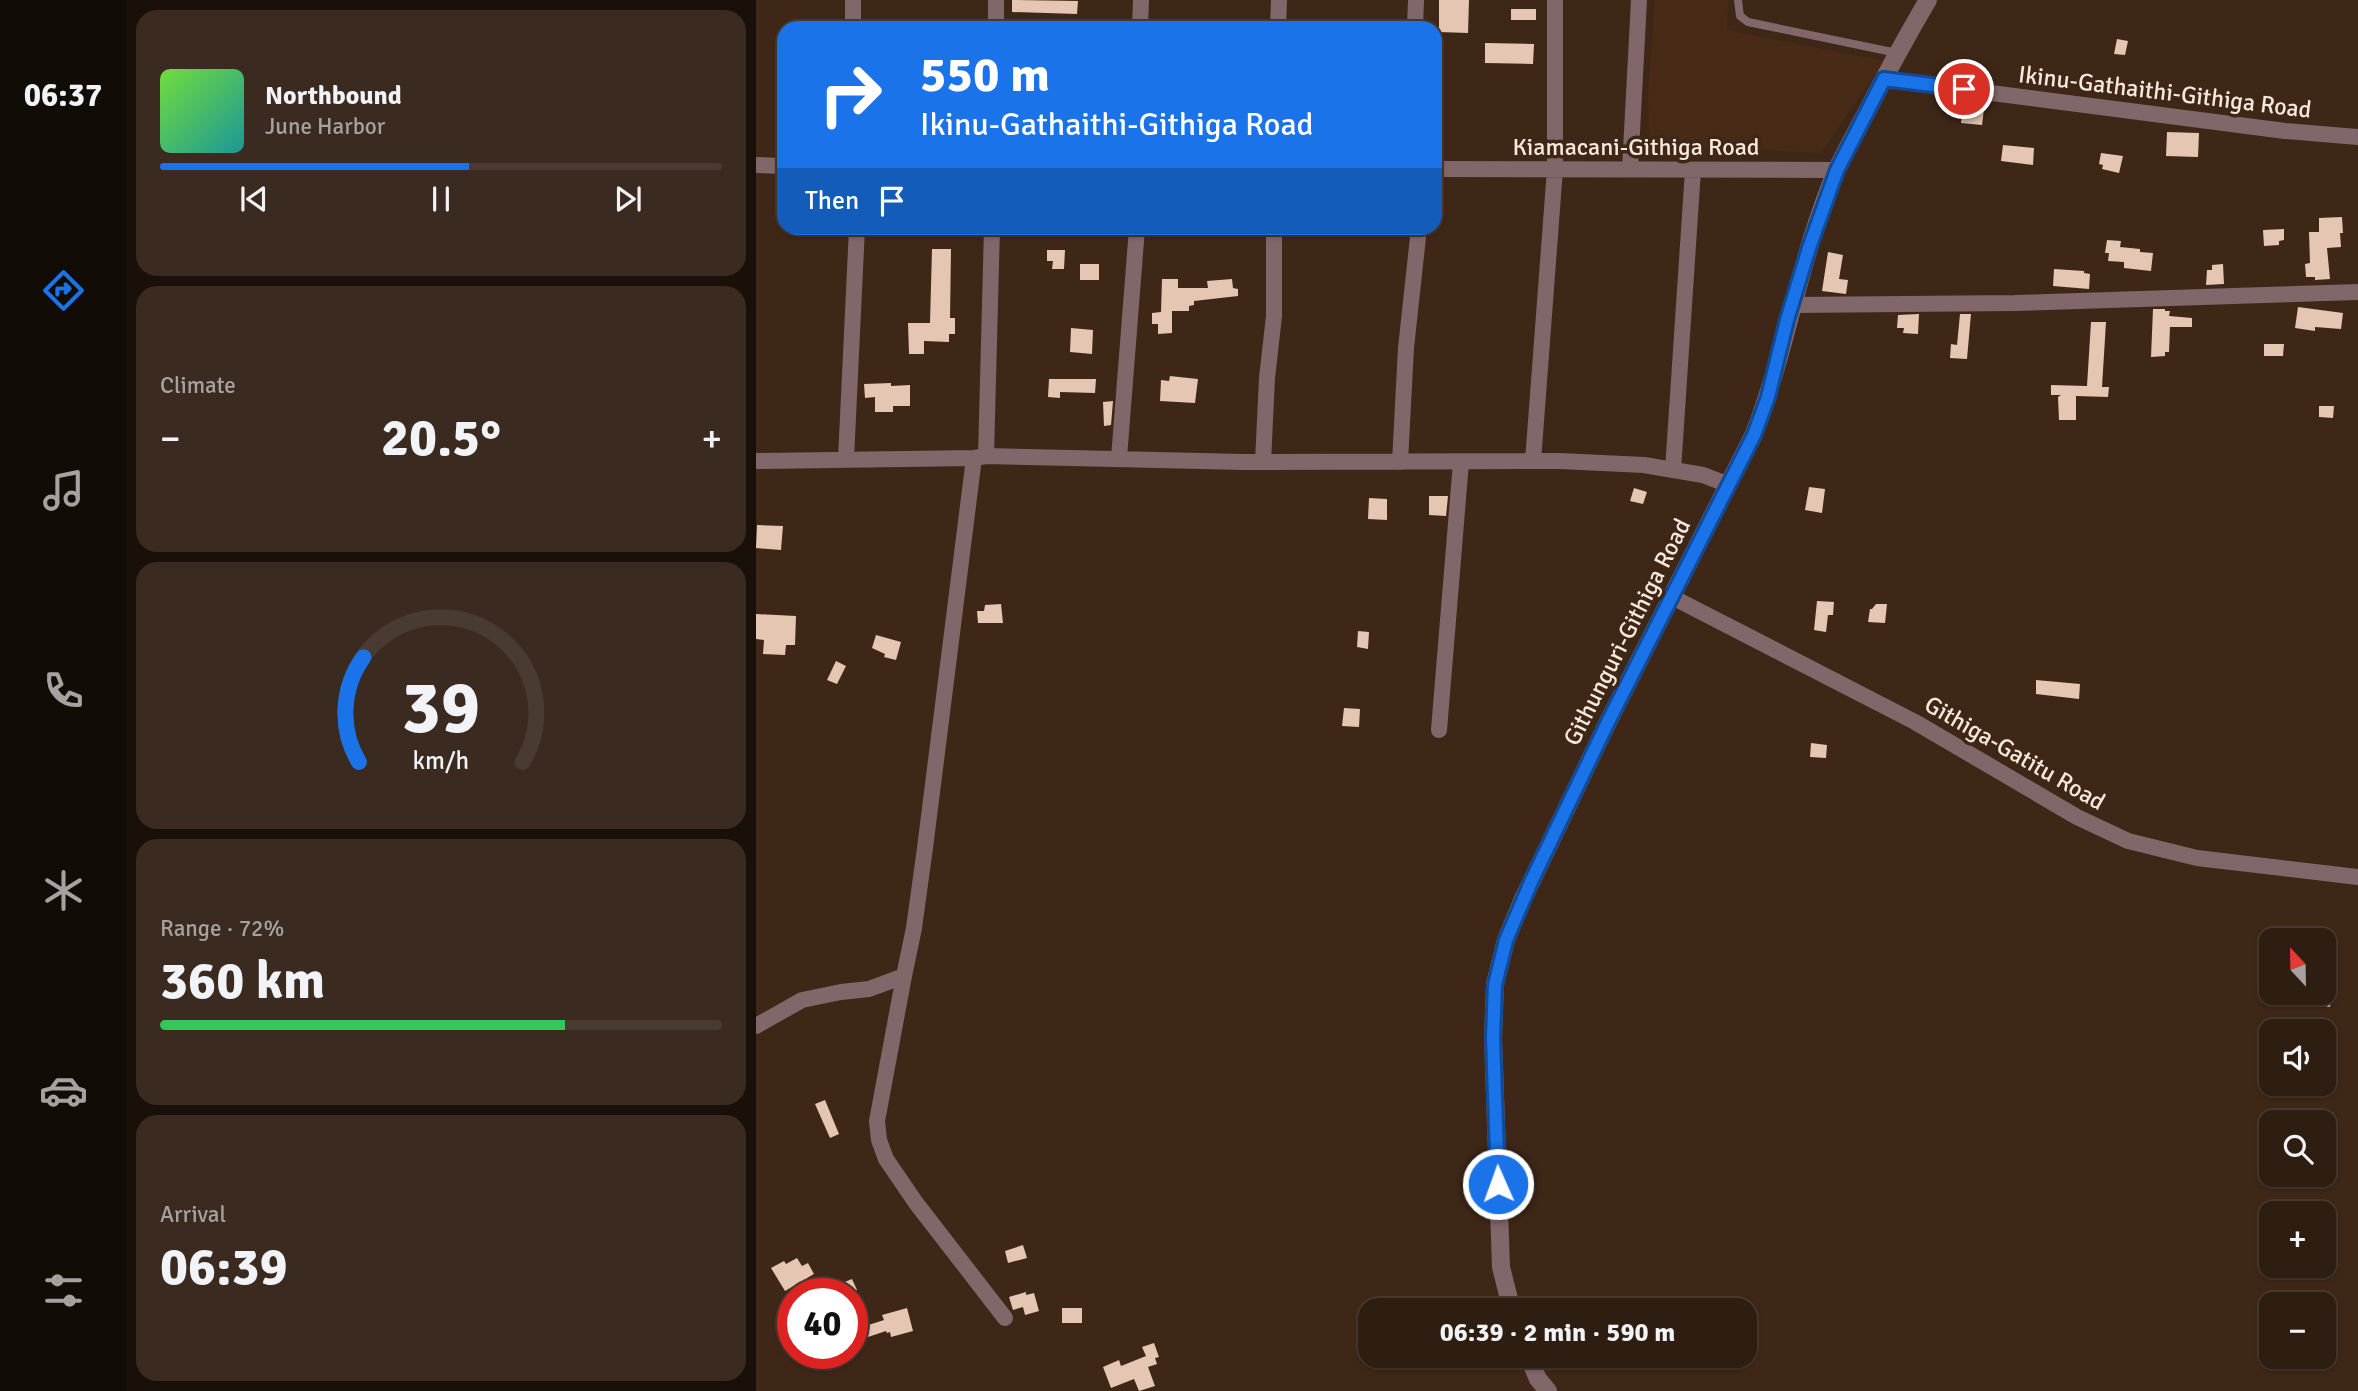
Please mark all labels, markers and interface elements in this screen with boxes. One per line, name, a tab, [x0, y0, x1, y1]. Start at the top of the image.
text: 550 m	[920, 45, 1050, 105]
icon: right	[805, 49, 896, 140]
pin	[1934, 59, 1994, 119]
street label: Ikinu-Gathaithi-Githiga Road	[2017, 59, 2313, 125]
icon: arrive	[1945, 70, 1983, 108]
text: 06:37	[24, 76, 102, 115]
text: Northbound	[265, 80, 402, 112]
text: Ikinu-Gathaithi-Githiga Road	[920, 105, 1313, 144]
text: June Harbor	[265, 112, 385, 141]
street label: Kiamacani-Githiga Road	[1513, 132, 1759, 162]
icon: previous	[235, 180, 273, 218]
icon: pause	[422, 180, 460, 218]
icon: next	[609, 180, 647, 218]
icon: arrive	[873, 182, 911, 220]
text: Then	[805, 185, 859, 217]
icon: directions	[39, 266, 88, 315]
text: Climate	[160, 371, 236, 400]
text: 20.5°	[381, 406, 501, 470]
text: −	[160, 415, 181, 462]
text: +	[701, 415, 722, 462]
icon: music	[39, 466, 88, 515]
street label: Githunguri-Githiga Road	[1557, 513, 1697, 751]
text: 39	[402, 664, 480, 753]
icon: phone	[39, 666, 88, 715]
street label: Githiga-Gatitu Road	[1919, 689, 2111, 817]
text: km/h	[413, 744, 469, 775]
icon: climate	[39, 866, 88, 915]
text: Range · 72%	[160, 914, 284, 943]
north arrow	[2259, 928, 2336, 1004]
map controls	[2259, 928, 2336, 1369]
text: 360 km	[160, 949, 325, 1013]
button: sound	[2259, 1019, 2336, 1096]
icon: car	[39, 1066, 88, 1115]
button: search	[2259, 1110, 2336, 1187]
position arrow	[1461, 1147, 1535, 1221]
text: Arrival	[160, 1200, 226, 1229]
button: +	[2259, 1201, 2336, 1278]
text: 06:39	[160, 1235, 288, 1299]
icon: filters	[39, 1266, 88, 1315]
speed limit sign: 40	[777, 1278, 868, 1369]
button: −	[2259, 1292, 2336, 1369]
text: 06:39 · 2 min · 590 m	[1440, 1317, 1675, 1349]

